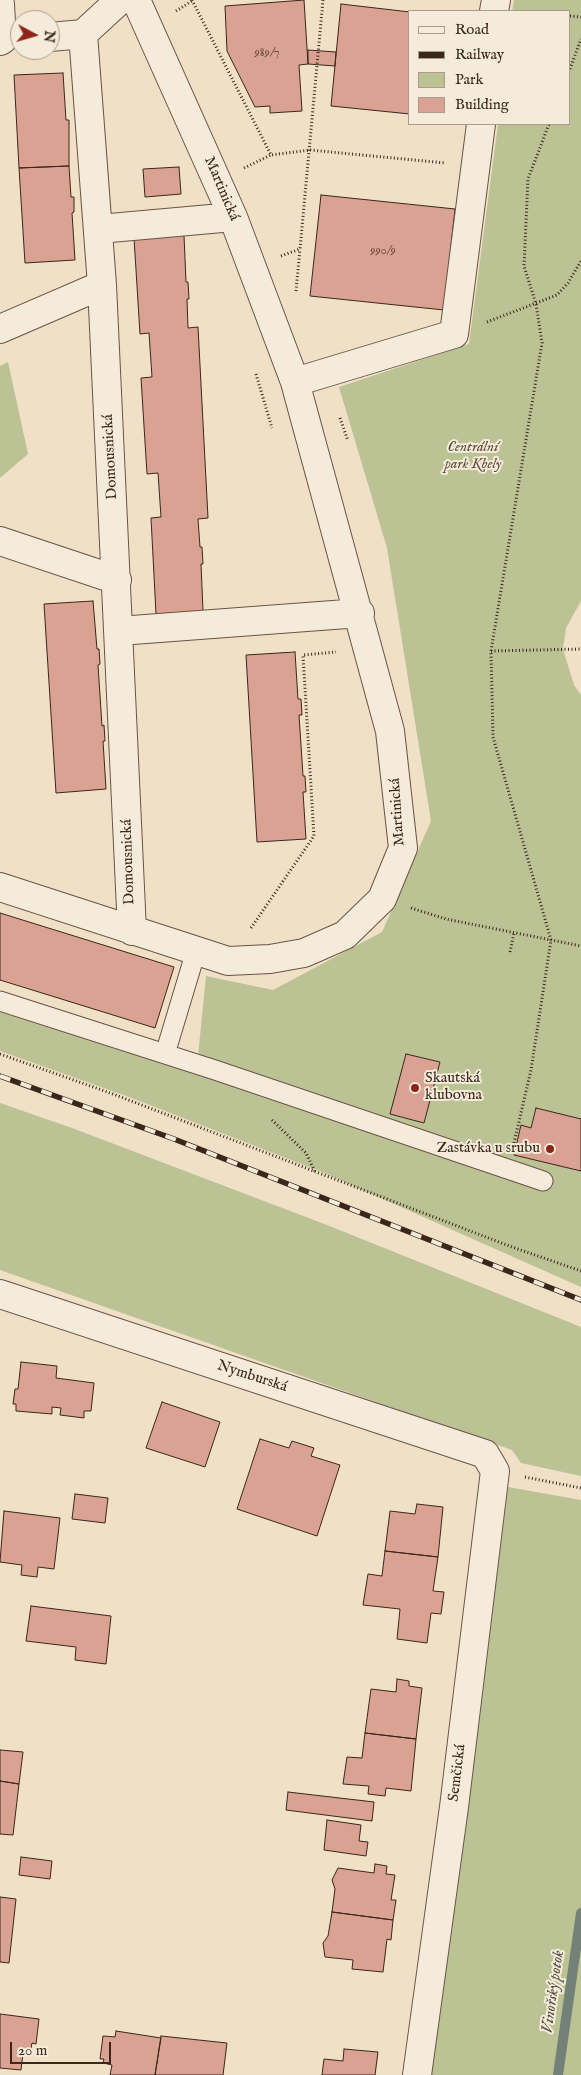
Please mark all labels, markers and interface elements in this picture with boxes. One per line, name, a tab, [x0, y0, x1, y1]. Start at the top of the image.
north arrow	[10, 10, 60, 60]
legend	[408, 10, 571, 125]
text: Road	[455, 20, 489, 39]
text: N	[39, 29, 59, 43]
text: Railway	[455, 45, 504, 64]
house number: 989/7	[255, 47, 279, 61]
text: Park	[455, 70, 484, 89]
text: Building	[455, 95, 509, 114]
street label: Martinická	[199, 154, 243, 224]
house number: 990/9	[370, 245, 396, 259]
street label: Domousnická	[100, 414, 122, 500]
park label: Centrální park Kbely	[445, 439, 501, 474]
street label: Martinická	[387, 777, 409, 847]
street label: Domousnická	[119, 819, 139, 905]
place label: Skautská klubovna	[425, 1070, 482, 1105]
marker: Skautská klubovna	[409, 1082, 421, 1094]
place label: Zastávka u srubu	[437, 1140, 540, 1158]
marker: Zastávka u srubu	[544, 1143, 556, 1155]
street label: Nymburská	[215, 1357, 289, 1397]
street label: Semčická	[446, 1743, 470, 1803]
water label: Vinořský potok	[539, 1949, 569, 2035]
scale bar	[12, 2032, 114, 2064]
text: 20 m	[18, 2041, 47, 2060]

